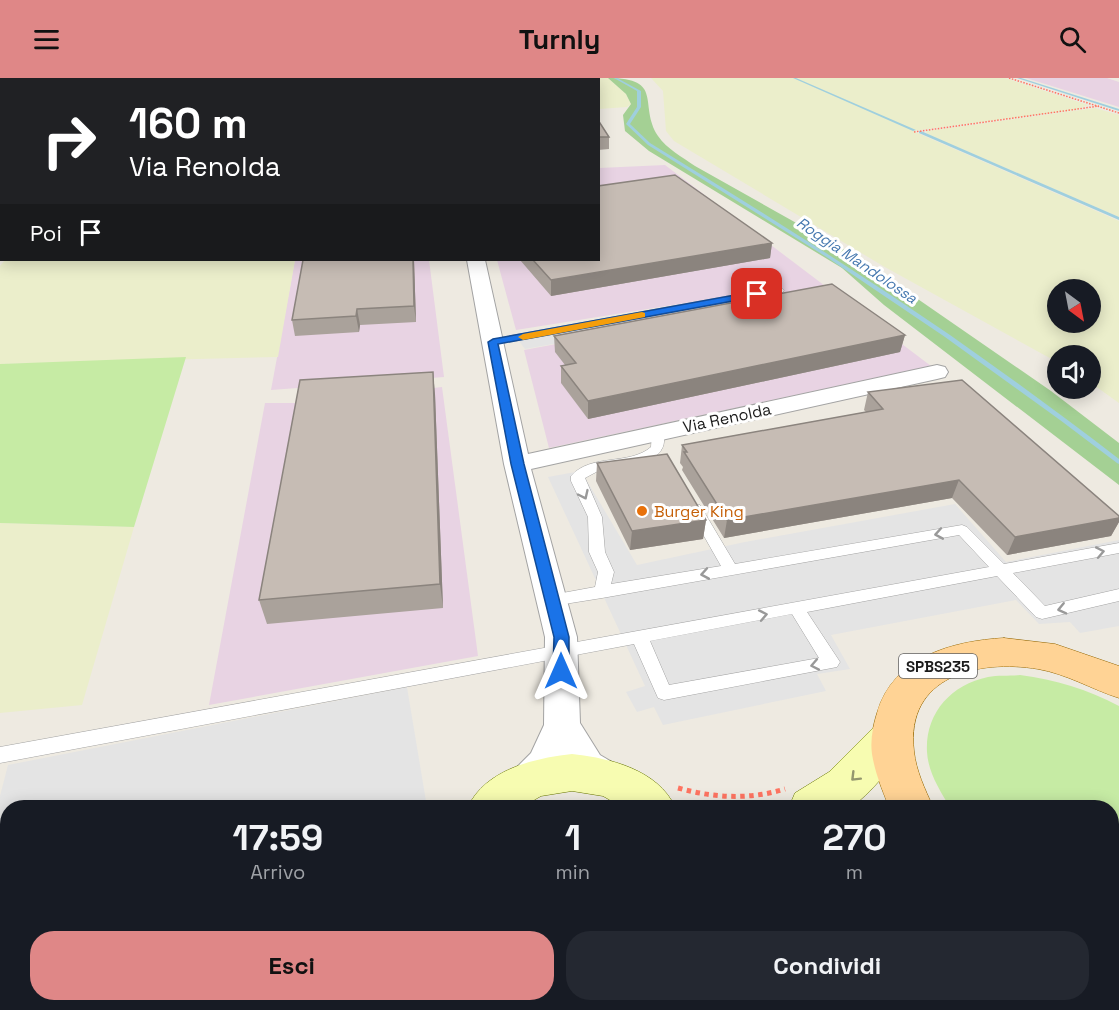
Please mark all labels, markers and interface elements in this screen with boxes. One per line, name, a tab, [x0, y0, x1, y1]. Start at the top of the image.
text: Turnly	[519, 22, 600, 57]
icon: menu	[30, 23, 63, 56]
icon: search	[1056, 23, 1089, 56]
text: 160 m	[129, 97, 248, 150]
icon: right	[30, 102, 108, 180]
text: Via Renolda	[129, 149, 281, 184]
water label: Roggia Mandolossa	[793, 213, 921, 308]
icon: arrive	[74, 216, 107, 249]
text: Poi	[30, 219, 62, 247]
pin	[731, 268, 782, 319]
icon: arrive	[740, 277, 773, 310]
north arrow	[1047, 279, 1101, 333]
map controls	[1047, 279, 1101, 399]
button: sound	[1047, 345, 1101, 399]
street label: Via Renolda	[681, 398, 773, 438]
one-way arrow	[577, 488, 589, 499]
place label: Burger King	[654, 501, 744, 522]
marker: Burger King	[635, 504, 649, 518]
one-way arrow	[934, 528, 944, 540]
one-way arrow	[1095, 546, 1105, 559]
one-way arrow	[701, 567, 711, 580]
one-way arrow	[1057, 601, 1067, 614]
one-way arrow	[758, 609, 768, 622]
position arrow	[529, 639, 593, 703]
road number: SPBS235	[899, 654, 977, 678]
one-way arrow	[811, 658, 821, 671]
one-way arrow	[852, 770, 862, 781]
text: 17:59	[232, 815, 323, 861]
text: 1	[565, 815, 581, 861]
text: 270	[822, 815, 887, 861]
text: Arrivo	[250, 859, 305, 885]
text: min	[556, 859, 590, 885]
text: m	[846, 859, 863, 885]
button: Esci	[30, 931, 554, 1000]
button: Condividi	[566, 931, 1089, 1000]

